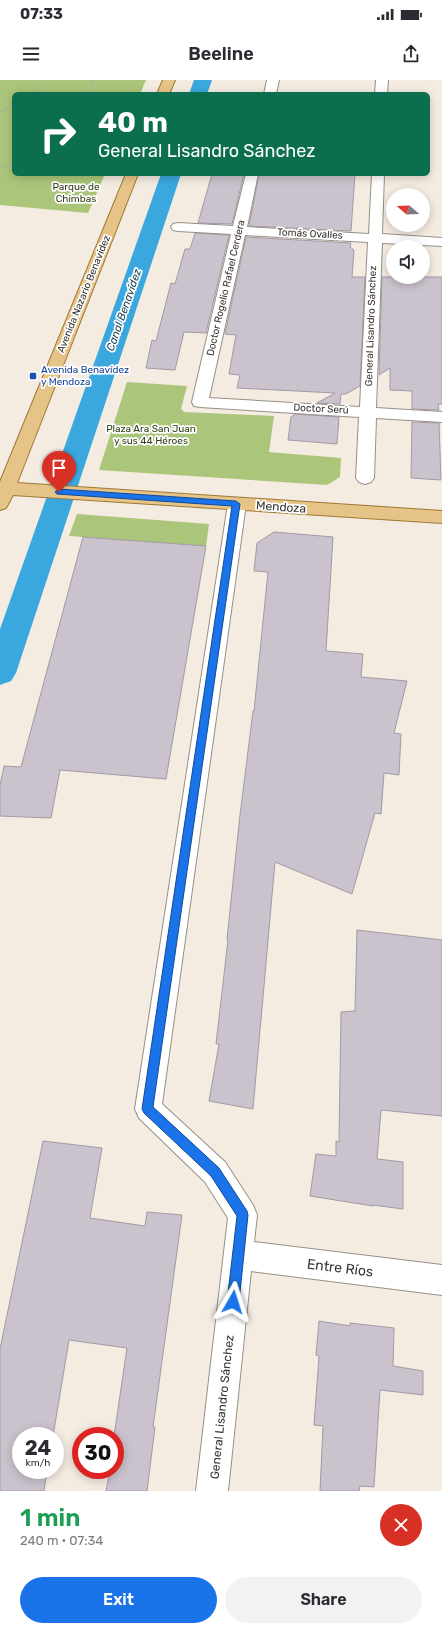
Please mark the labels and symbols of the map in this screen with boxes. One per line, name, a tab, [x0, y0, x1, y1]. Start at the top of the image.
park label: Parque de Chimbas	[52, 181, 100, 205]
north arrow	[386, 188, 430, 232]
street label: Doctor Rogelio Rafael Cerdera	[204, 219, 248, 357]
street label: Tomás Ovalles	[277, 226, 343, 242]
street label: Avenida Nazario Benavídez	[55, 234, 113, 354]
street label: General Lisandro Sánchez	[363, 265, 379, 387]
water label: Canal Benavídez	[104, 267, 144, 353]
place label: Avenida Benavídez y Mendoza	[41, 364, 129, 388]
marker: Avenida Benavídez y Mendoza	[28, 371, 38, 381]
street label: Doctor Serú	[293, 402, 349, 416]
park label: Plaza Ara San Juan y sus 44 Héroes	[106, 423, 196, 447]
pin	[42, 451, 76, 492]
street label: Mendoza	[255, 498, 307, 516]
street label: Entre Ríos	[306, 1256, 374, 1280]
position arrow	[212, 1281, 254, 1323]
street label: General Lisandro Sánchez	[207, 1334, 237, 1480]
speed limit sign: 30	[72, 1427, 124, 1479]

